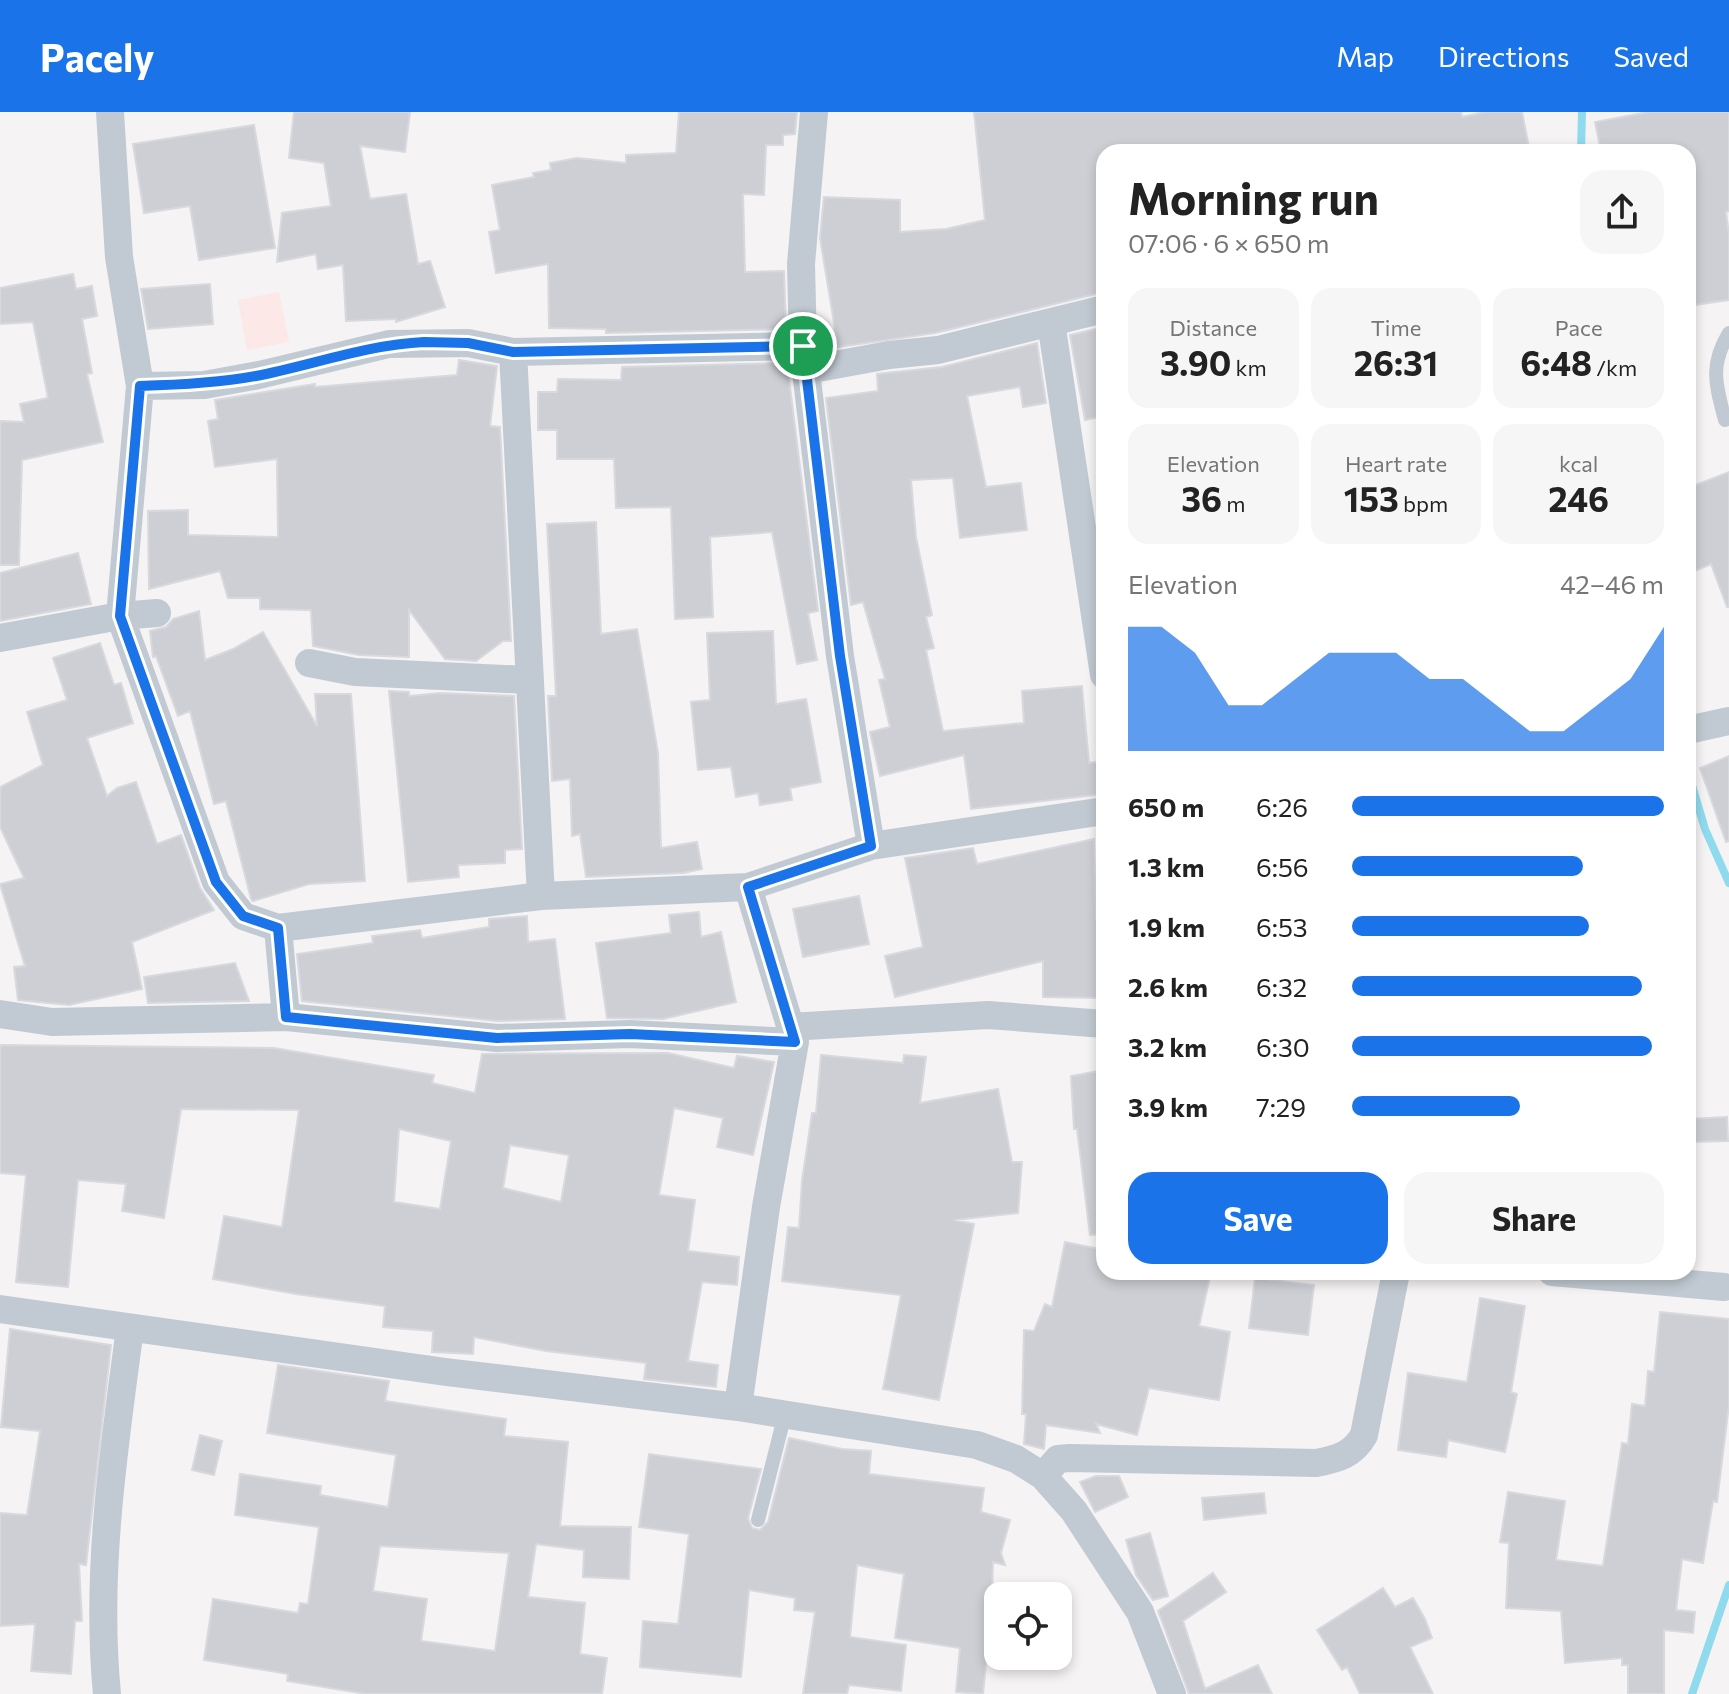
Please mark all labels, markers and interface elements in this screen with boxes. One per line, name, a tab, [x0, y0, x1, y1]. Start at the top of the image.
text: Pacely	[40, 33, 154, 80]
text: Map	[1336, 39, 1394, 73]
text: Directions	[1438, 39, 1569, 73]
text: Saved	[1613, 39, 1689, 73]
text: Morning run	[1128, 170, 1379, 224]
button: share	[1580, 170, 1664, 254]
text: 07:06 · 6 × 650 m	[1128, 227, 1329, 258]
pin	[769, 312, 837, 380]
text: Distance	[1170, 314, 1257, 341]
text: Time	[1371, 314, 1421, 341]
text: Pace	[1555, 314, 1603, 341]
icon: arrive	[781, 324, 825, 368]
text: 3.90	[1160, 341, 1231, 383]
text: 26:31	[1354, 341, 1438, 383]
text: 6:48	[1520, 341, 1592, 383]
text: km	[1231, 354, 1267, 381]
text: /km	[1592, 354, 1637, 381]
text: Elevation	[1167, 450, 1260, 477]
text: Heart rate	[1345, 450, 1447, 477]
text: kcal	[1559, 450, 1598, 477]
text: 36	[1181, 477, 1222, 519]
text: 153	[1344, 477, 1399, 519]
text: 246	[1548, 477, 1609, 519]
text: m	[1222, 490, 1245, 517]
text: bpm	[1399, 490, 1448, 517]
text: Elevation	[1128, 568, 1238, 599]
text: 42–46 m	[1560, 568, 1664, 599]
text: 650 m	[1128, 791, 1204, 822]
text: 6:26	[1256, 791, 1308, 822]
text: 1.3 km	[1128, 851, 1204, 882]
text: 6:56	[1256, 851, 1309, 882]
text: 1.9 km	[1128, 911, 1205, 942]
text: 6:53	[1256, 911, 1308, 942]
text: 2.6 km	[1128, 971, 1208, 1002]
text: 6:32	[1256, 971, 1307, 1002]
text: 3.2 km	[1128, 1031, 1207, 1062]
text: 6:30	[1256, 1031, 1310, 1062]
text: 3.9 km	[1128, 1091, 1208, 1122]
text: 7:29	[1256, 1091, 1306, 1122]
button: Save	[1128, 1172, 1388, 1264]
button: Share	[1404, 1172, 1664, 1264]
map controls	[984, 1582, 1072, 1670]
button: locate	[984, 1582, 1072, 1670]

